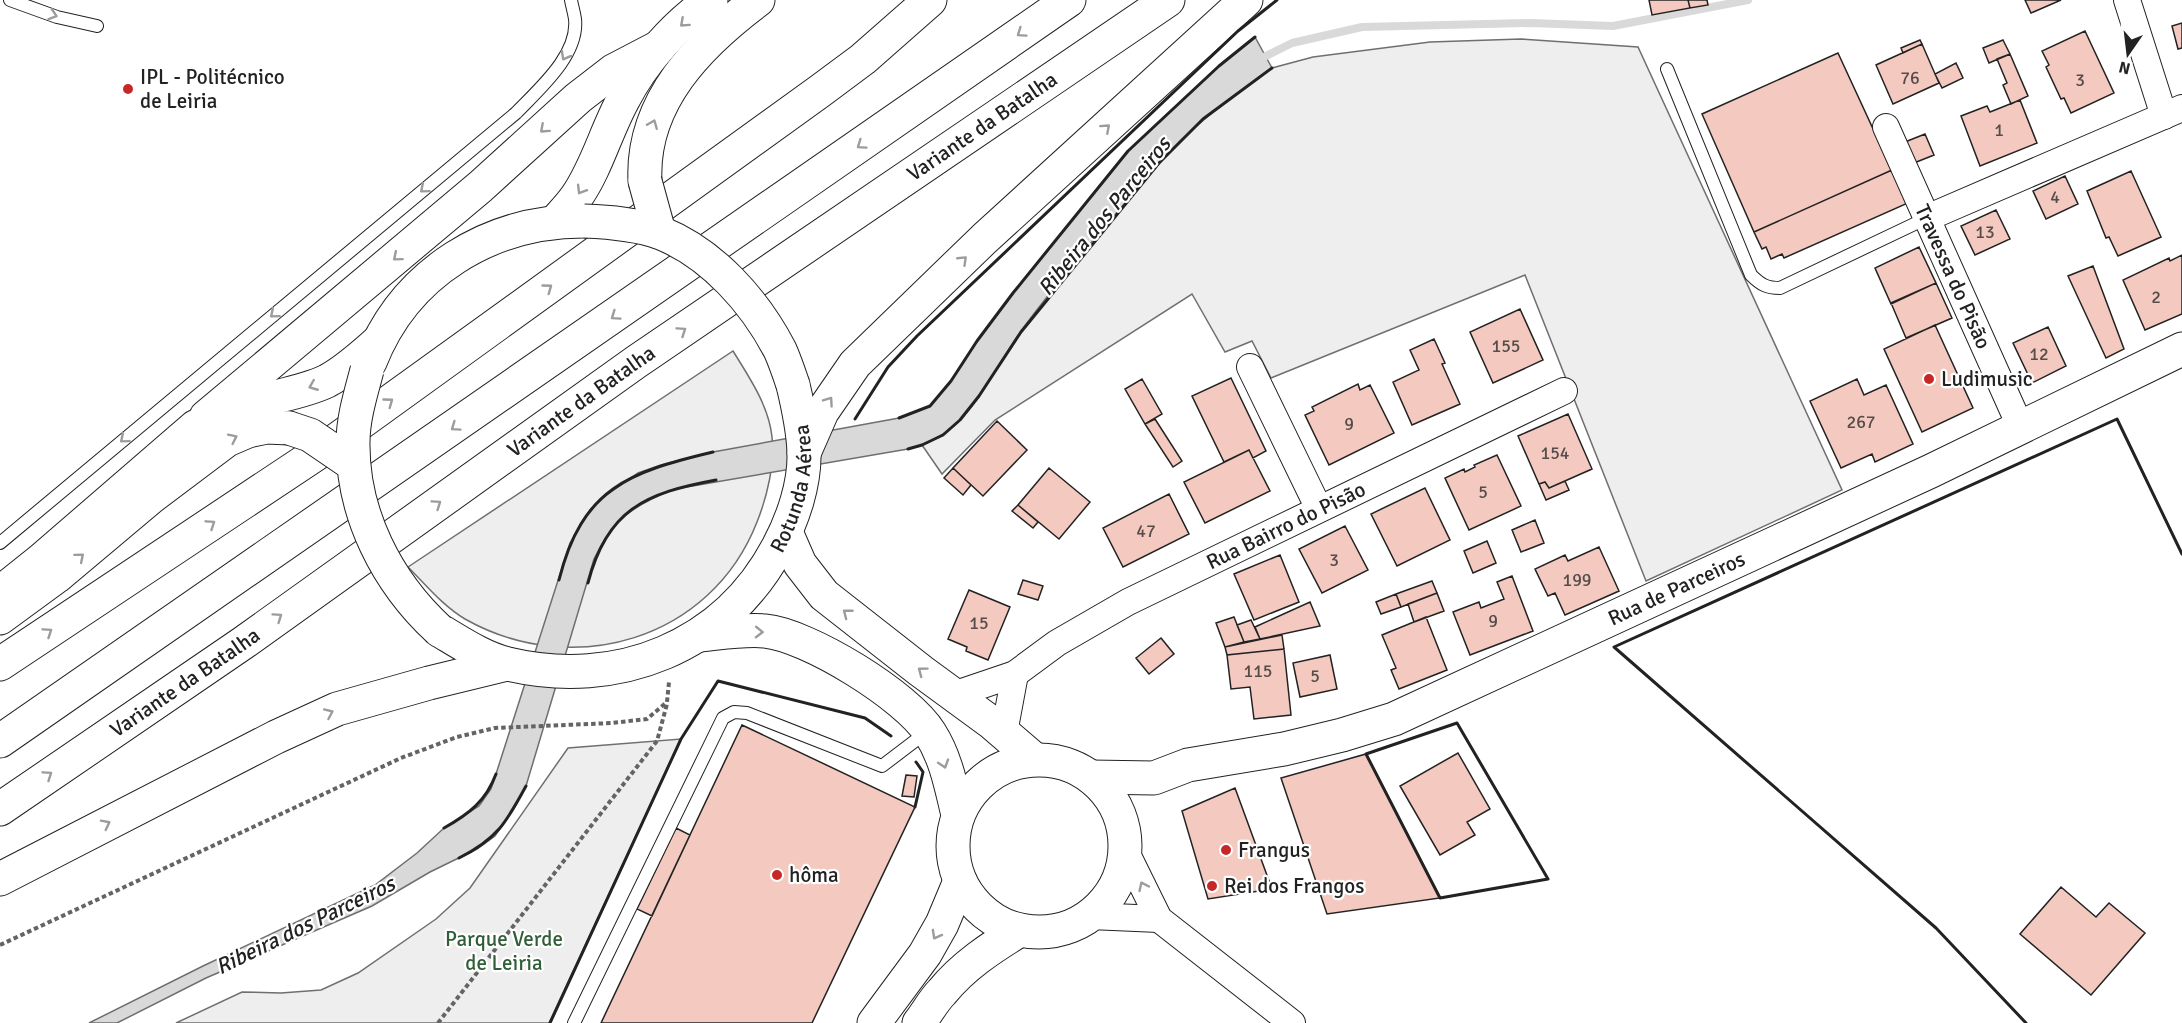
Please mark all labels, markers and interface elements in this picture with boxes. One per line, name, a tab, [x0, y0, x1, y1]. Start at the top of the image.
one-way arrow	[47, 8, 58, 20]
one-way arrow	[680, 16, 691, 27]
north arrow	[2098, 24, 2158, 84]
one-way arrow	[1017, 26, 1028, 37]
one-way arrow	[560, 50, 572, 60]
text: N	[2117, 57, 2132, 79]
place label: IPL - Politécnico de Leiria	[140, 64, 285, 114]
street label: Variante da Batalha	[902, 66, 1062, 187]
house number: 76	[1900, 67, 1920, 89]
house number: 3	[2075, 69, 2085, 91]
marker: IPL - Politécnico de Leiria	[121, 82, 135, 96]
one-way arrow	[646, 119, 658, 130]
house number: 1	[1994, 119, 2004, 141]
one-way arrow	[540, 122, 550, 133]
one-way arrow	[1099, 124, 1110, 135]
water label: Ribeira dos Parceiros	[1032, 129, 1178, 301]
one-way arrow	[857, 138, 868, 149]
one-way arrow	[420, 182, 431, 193]
one-way arrow	[577, 184, 588, 194]
house number: 4	[2050, 186, 2060, 208]
street label: Travessa do Pisão	[1909, 200, 1997, 353]
house number: 13	[1975, 221, 1995, 243]
one-way arrow	[393, 250, 404, 261]
one-way arrow	[956, 256, 966, 267]
one-way arrow	[541, 284, 552, 295]
house number: 2	[2151, 286, 2161, 308]
one-way arrow	[270, 307, 281, 318]
one-way arrow	[611, 309, 622, 320]
one-way arrow	[675, 327, 686, 338]
house number: 155	[1491, 335, 1521, 357]
street label: Variante da Batalha	[502, 340, 660, 463]
house number: 12	[2029, 343, 2049, 365]
place label: Ludimusic	[1941, 366, 2033, 392]
marker: Ludimusic	[1922, 372, 1936, 386]
one-way arrow	[308, 379, 319, 391]
one-way arrow	[822, 397, 833, 408]
one-way arrow	[383, 398, 394, 409]
house number: 267	[1846, 411, 1876, 433]
house number: 9	[1344, 413, 1354, 435]
one-way arrow	[450, 420, 461, 431]
street label: Rotunda Aérea	[764, 423, 817, 557]
one-way arrow	[120, 432, 131, 443]
one-way arrow	[227, 433, 238, 445]
house number: 154	[1540, 442, 1570, 464]
street label: Rua Bairro do Pisão	[1202, 476, 1370, 575]
house number: 5	[1478, 481, 1488, 503]
one-way arrow	[430, 500, 441, 511]
one-way arrow	[204, 520, 215, 531]
house number: 47	[1136, 520, 1156, 542]
street label: Rua de Parceiros	[1604, 546, 1749, 631]
house number: 3	[1329, 549, 1339, 571]
one-way arrow	[73, 554, 84, 565]
house number: 199	[1562, 569, 1592, 591]
one-way arrow	[843, 609, 854, 620]
house number: 9	[1488, 610, 1498, 632]
house number: 15	[969, 612, 989, 634]
one-way arrow	[271, 614, 282, 625]
street label: Variante da Batalha	[105, 622, 265, 743]
one-way arrow	[755, 626, 764, 638]
one-way arrow	[42, 628, 53, 639]
house number: 115	[1243, 660, 1273, 682]
house number: 5	[1310, 665, 1320, 687]
one-way arrow	[918, 668, 929, 679]
one-way arrow	[323, 708, 334, 720]
one-way arrow	[937, 758, 950, 769]
one-way arrow	[41, 771, 52, 782]
one-way arrow	[100, 820, 111, 831]
place label: Frangus	[1238, 837, 1310, 863]
marker: Frangus	[1219, 843, 1233, 857]
place label: hôma	[789, 862, 839, 888]
marker: hôma	[770, 868, 784, 882]
water label: Ribeira dos Parceiros	[211, 869, 401, 980]
place label: Rei dos Frangos	[1224, 873, 1364, 899]
marker: Rei dos Frangos	[1205, 879, 1219, 893]
one-way arrow	[1138, 881, 1150, 892]
park label: Parque Verde de Leiria	[445, 926, 563, 976]
one-way arrow	[931, 928, 943, 939]

